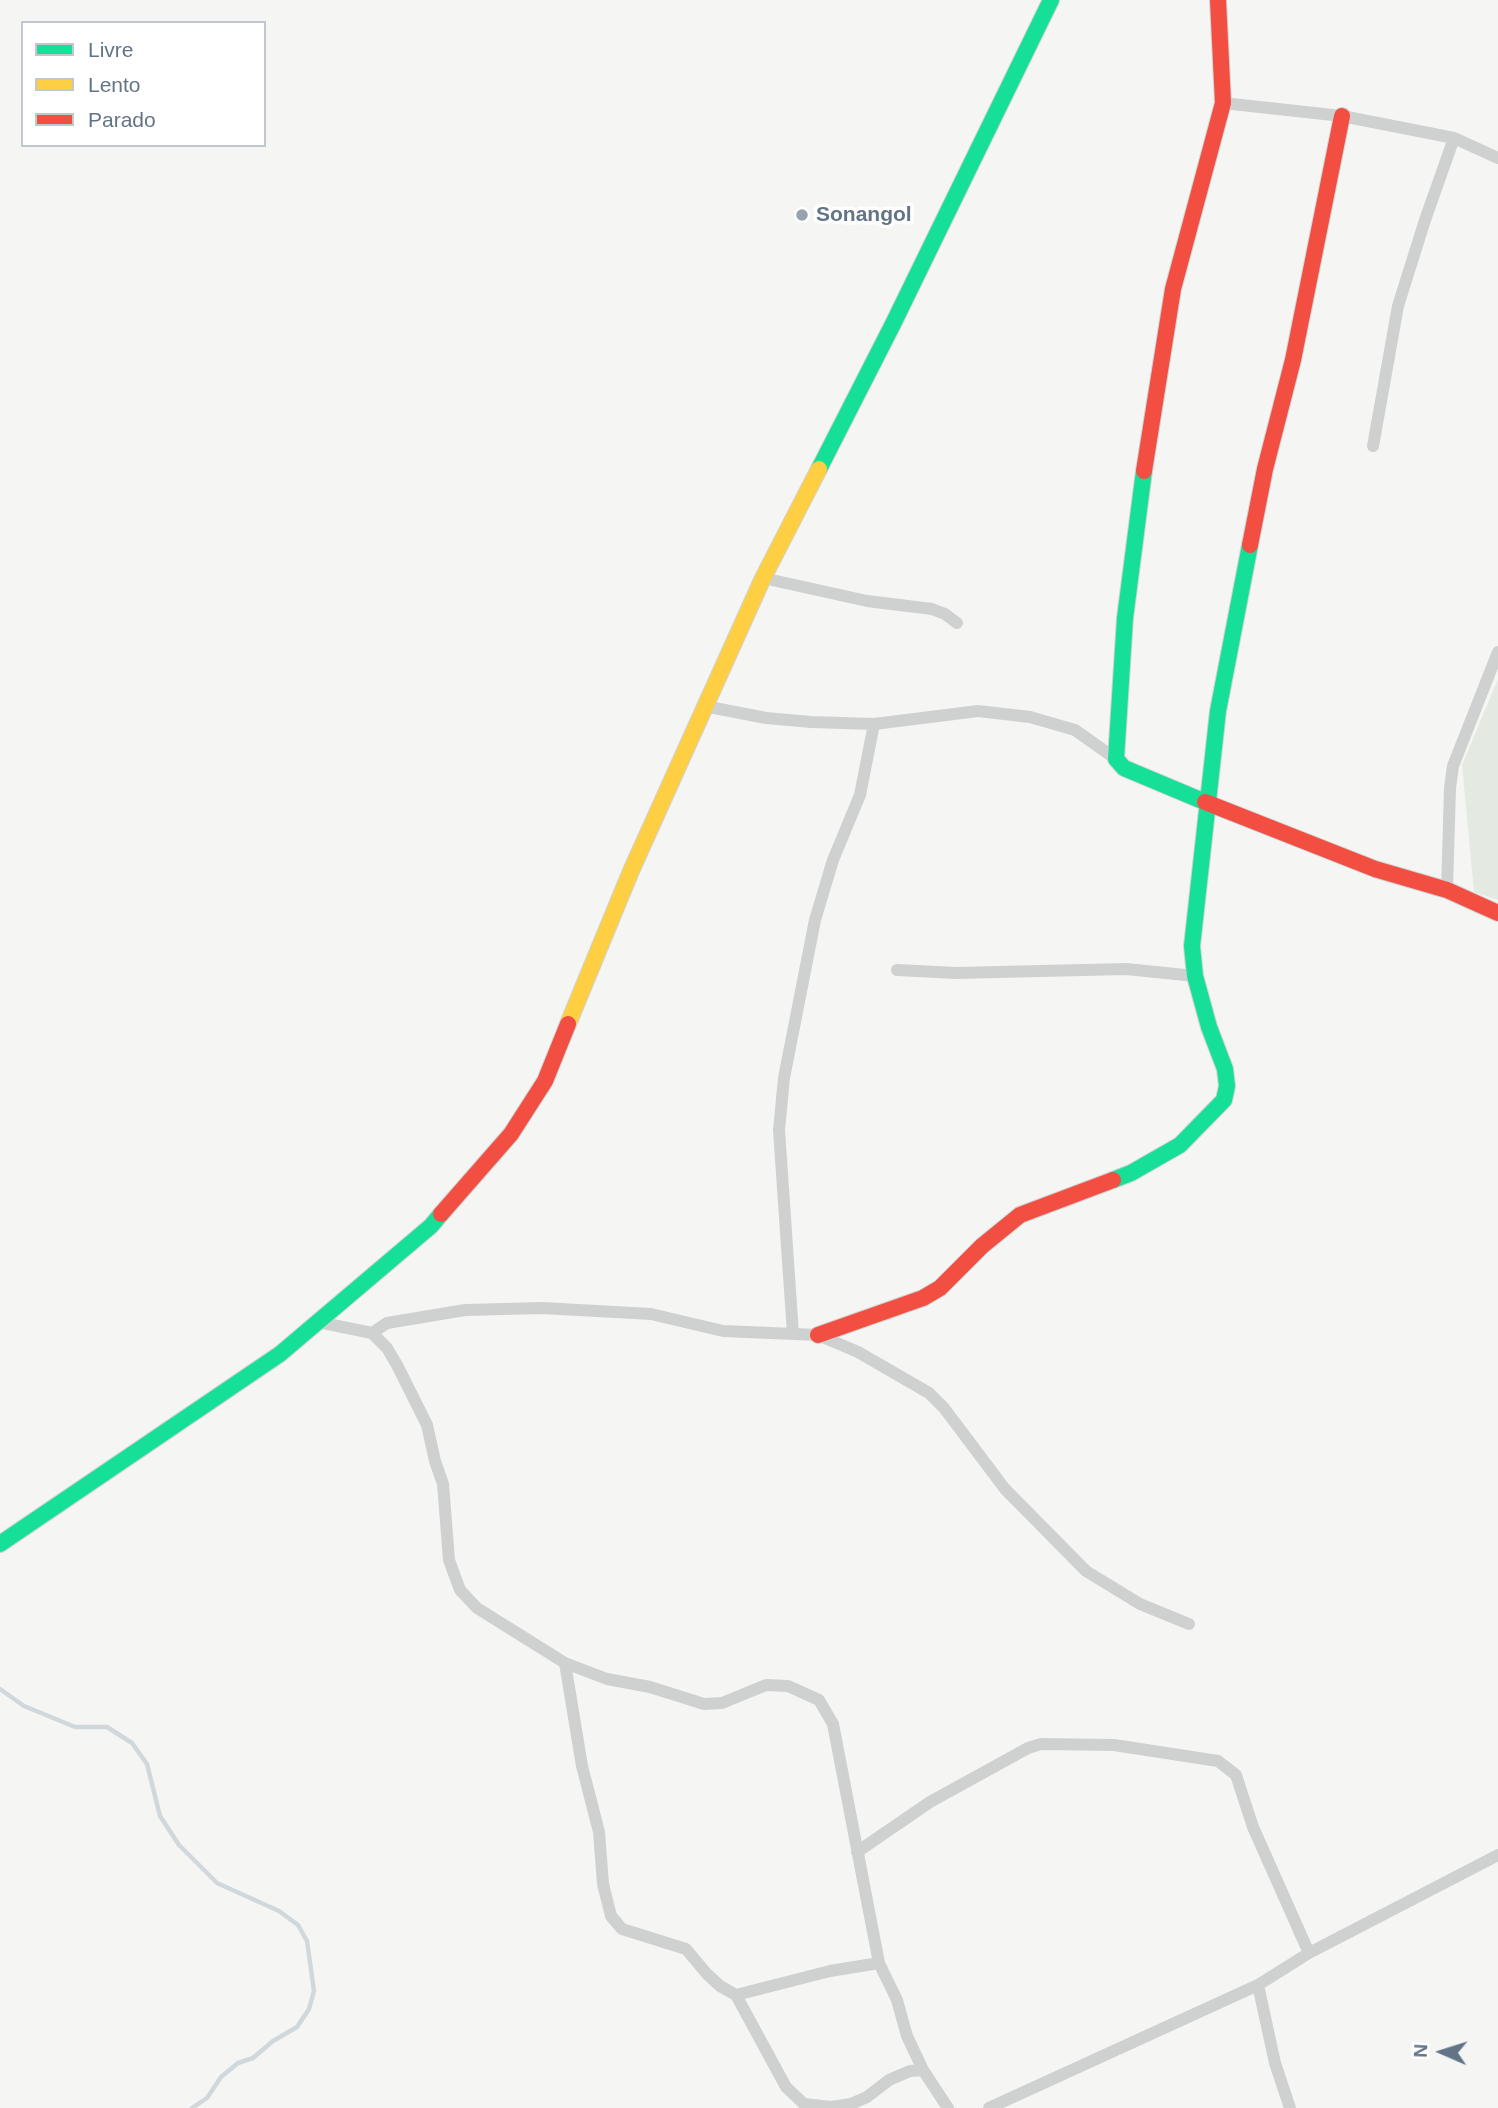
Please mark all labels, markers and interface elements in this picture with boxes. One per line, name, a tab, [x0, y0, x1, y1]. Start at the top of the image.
legend	[21, 21, 266, 147]
text: Livre	[88, 38, 134, 61]
text: Lento	[88, 73, 141, 96]
text: Parado	[88, 108, 156, 131]
place label: Sonangol	[816, 202, 912, 228]
marker: Sonangol	[794, 207, 810, 223]
north arrow	[1407, 2017, 1477, 2087]
text: N	[1410, 2043, 1431, 2058]

